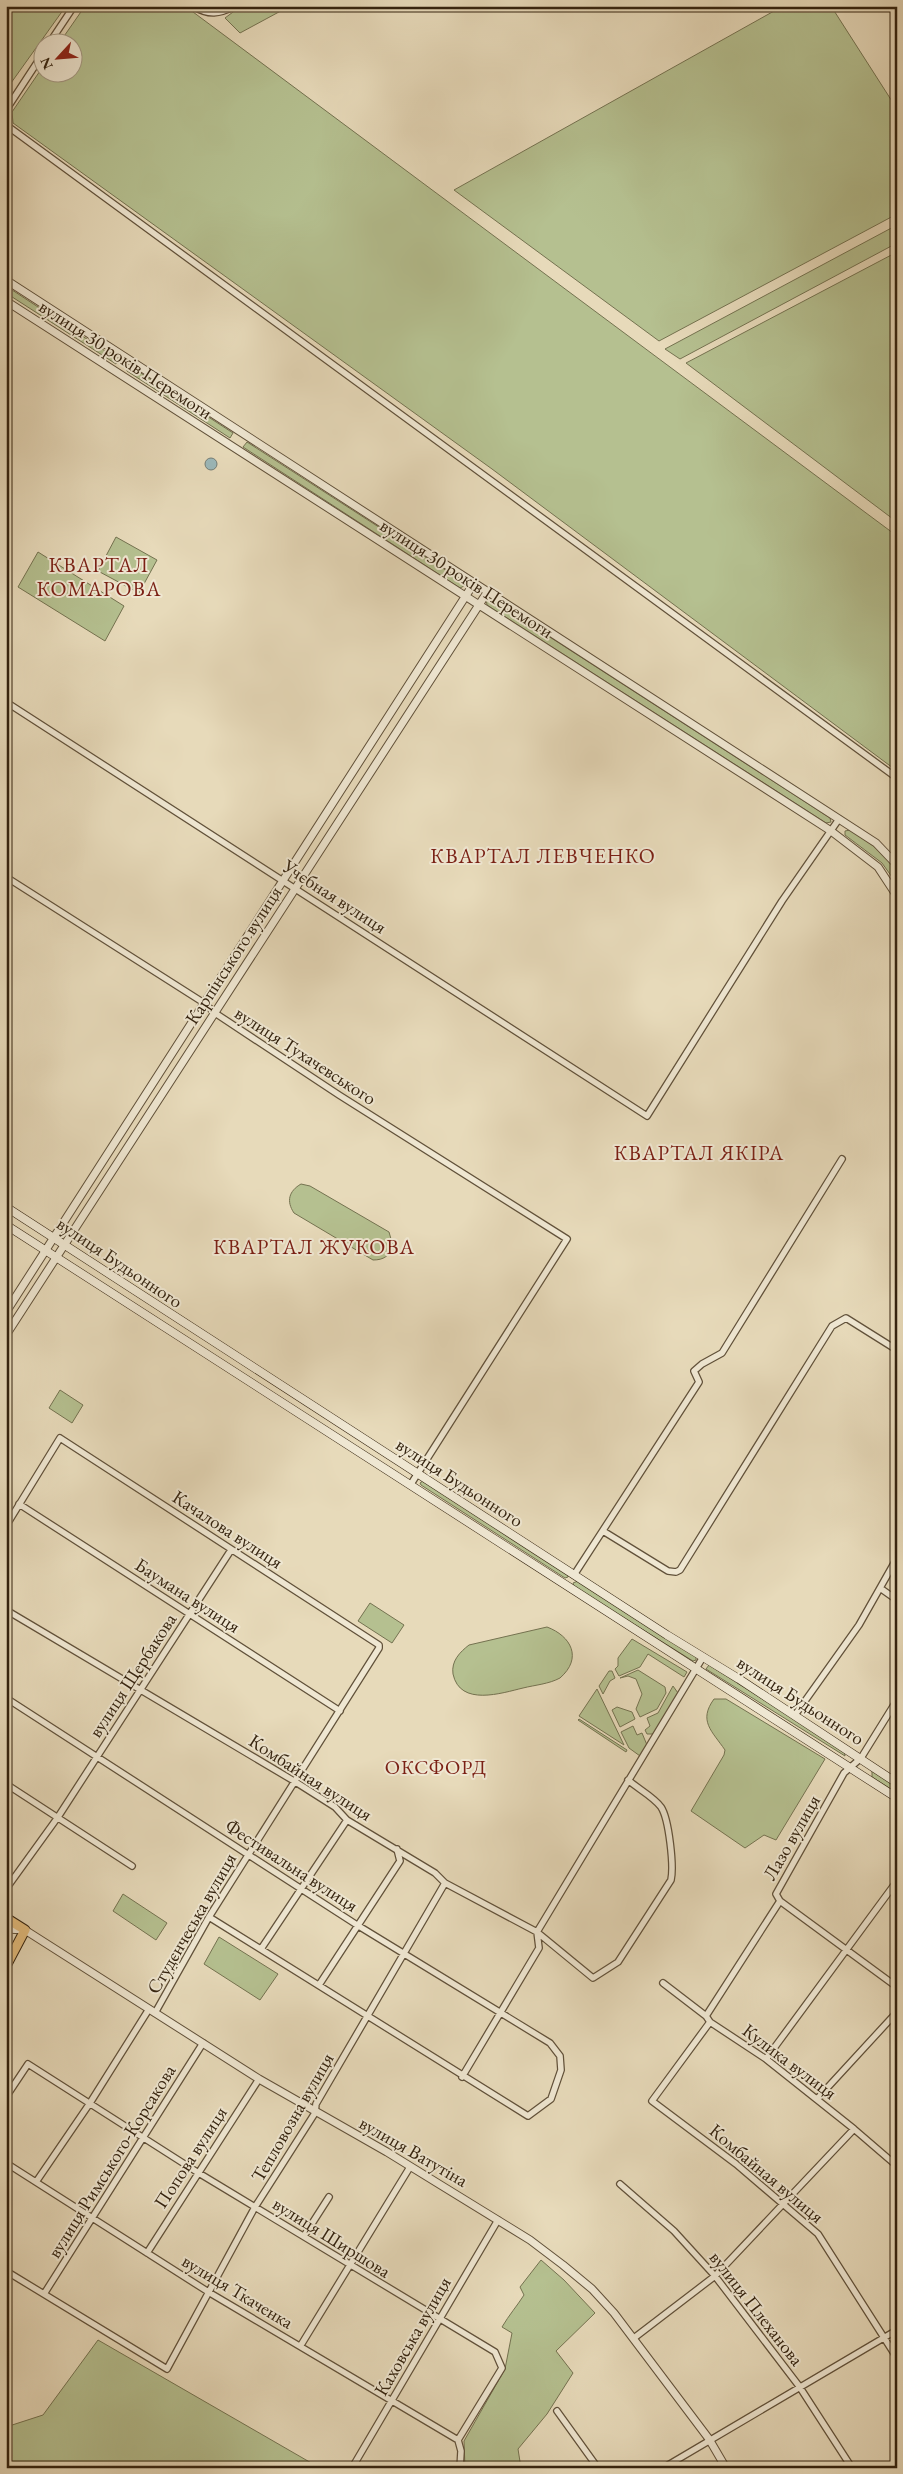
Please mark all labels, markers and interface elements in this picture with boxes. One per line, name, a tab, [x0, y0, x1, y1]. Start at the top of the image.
north arrow	[32, 32, 82, 82]
text: N	[35, 54, 57, 73]
street label: вулиця 30 років Перемоги	[34, 294, 217, 425]
street label: вулиця 30 років Перемоги	[375, 513, 558, 644]
district label: КВАРТАЛ КОМАРОВА	[37, 551, 161, 602]
district label: КВАРТАЛ ЛЕВЧЕНКО	[430, 842, 656, 869]
street label: Учєбная вулиця	[277, 853, 392, 940]
street label: Карпінського вулиця	[179, 881, 288, 1029]
street label: вулиця Тухачевського	[230, 1000, 381, 1111]
district label: КВАРТАЛ ЯКІРА	[614, 1139, 784, 1166]
street label: вулиця Будьонного	[52, 1211, 188, 1314]
district label: КВАРТАЛ ЖУКОВА	[213, 1233, 415, 1260]
street label: вулиця Будьонного	[391, 1432, 528, 1533]
street label: Качалова вулиця	[168, 1484, 288, 1575]
street label: Баумана вулиця	[130, 1552, 246, 1639]
street label: вулиця Щербакова	[83, 1608, 182, 1742]
street label: вулиця Будьонного	[732, 1650, 869, 1751]
street label: Комбайная вулиця	[244, 1728, 378, 1827]
district label: ОКСФОРД	[385, 1754, 487, 1780]
street label: Лазо вулиця	[757, 1790, 826, 1884]
street label: Фестивальна вулиця	[220, 1813, 363, 1918]
street label: Студєнчеська вулиця	[141, 1848, 242, 1998]
street label: Кулика вулиця	[737, 2018, 842, 2105]
street label: Тепловозна вулиця	[245, 2048, 340, 2186]
street label: вулиця Римського-Корсакова	[42, 2059, 182, 2263]
street label: Попова вулиця	[148, 2101, 233, 2213]
street label: вулиця Ватутіна	[355, 2110, 473, 2193]
street label: Комбайная вулиця	[704, 2118, 830, 2229]
street label: вулиця Ширшова	[268, 2191, 396, 2284]
street label: вулиця Плеханова	[704, 2246, 810, 2371]
street label: вулиця Ткаченка	[177, 2248, 298, 2335]
street label: Каховська вулиця	[368, 2272, 457, 2400]

